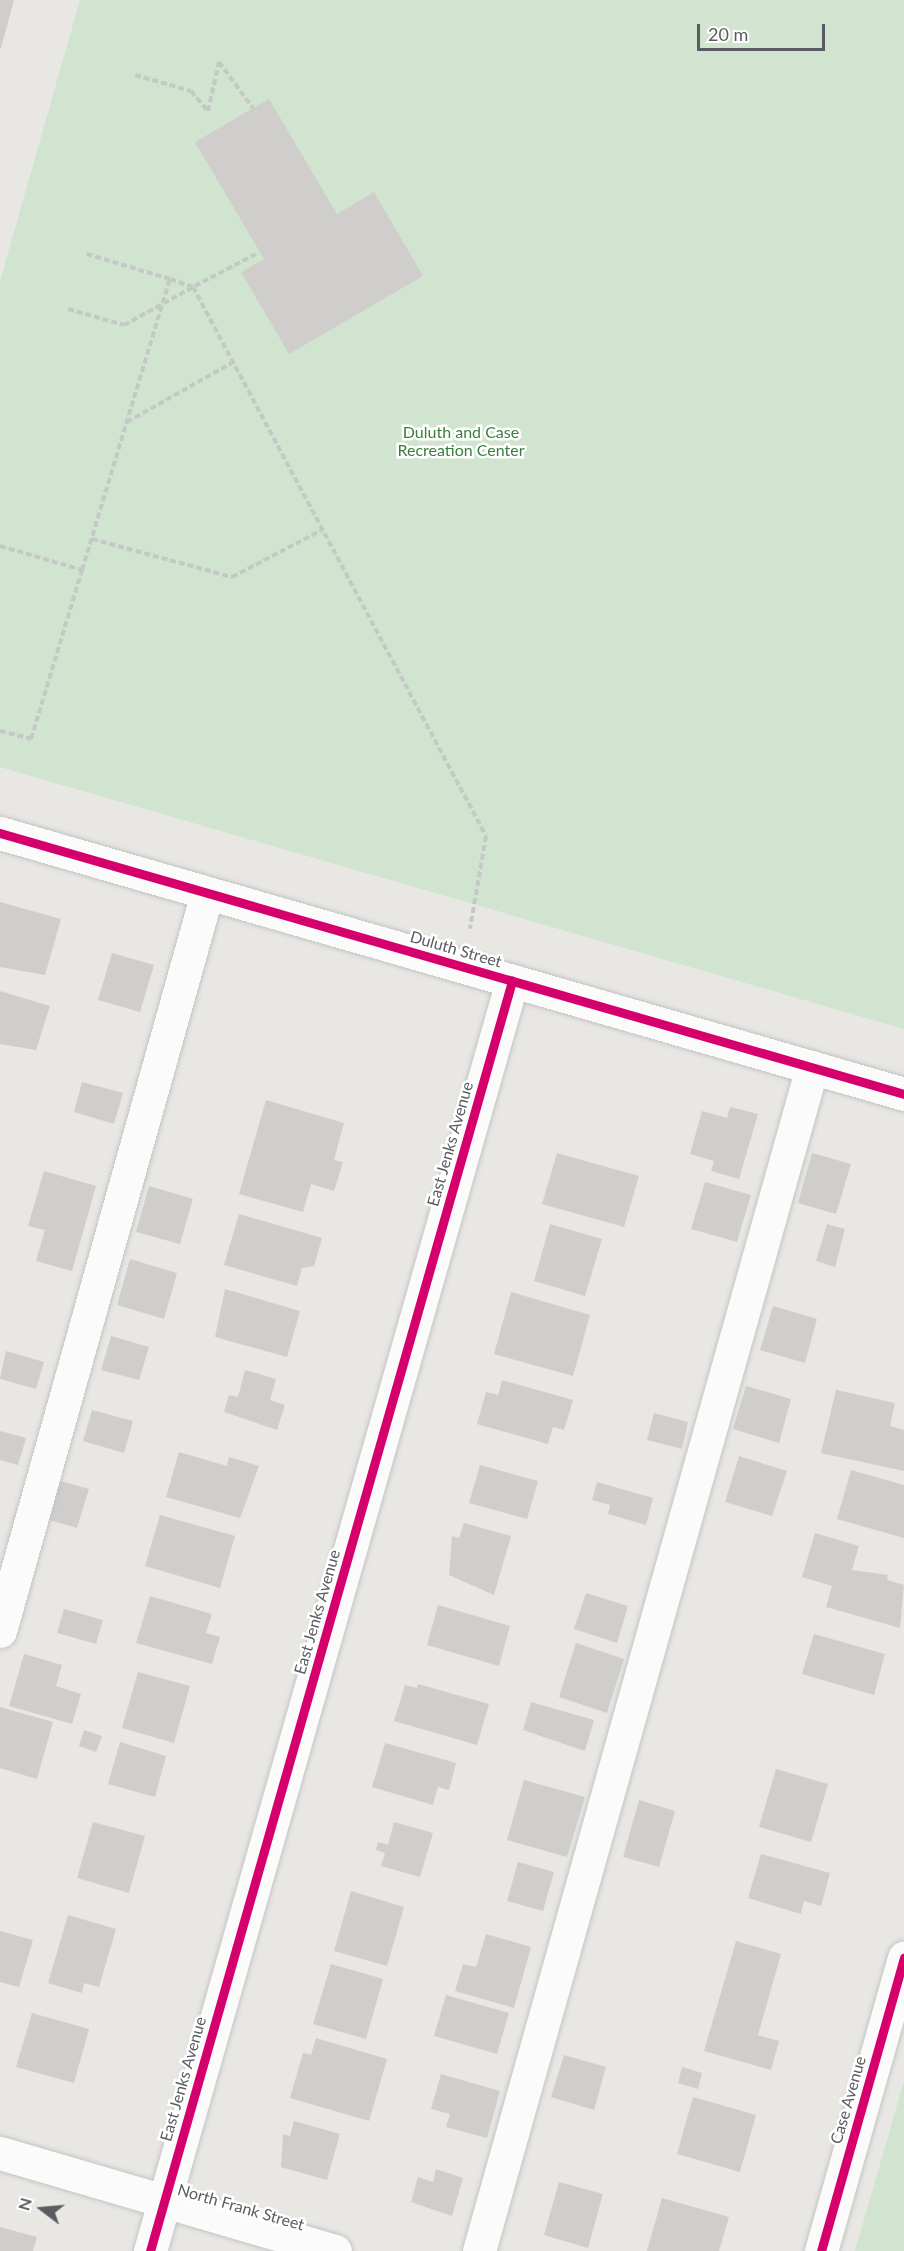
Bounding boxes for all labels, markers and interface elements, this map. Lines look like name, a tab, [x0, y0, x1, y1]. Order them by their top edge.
scale bar	[700, 12, 828, 50]
text: 20 m	[708, 23, 748, 45]
park label: Duluth and Case Recreation Center	[397, 422, 525, 460]
street label: Duluth Street	[408, 927, 504, 971]
street label: East Jenks Avenue	[423, 1079, 477, 1209]
street label: East Jenks Avenue	[290, 1547, 344, 1677]
street label: East Jenks Avenue	[156, 2014, 210, 2144]
street label: Case Avenue	[826, 2054, 870, 2146]
north arrow	[12, 2179, 72, 2239]
street label: North Frank Street	[175, 2180, 307, 2234]
text: N	[13, 2195, 35, 2212]

